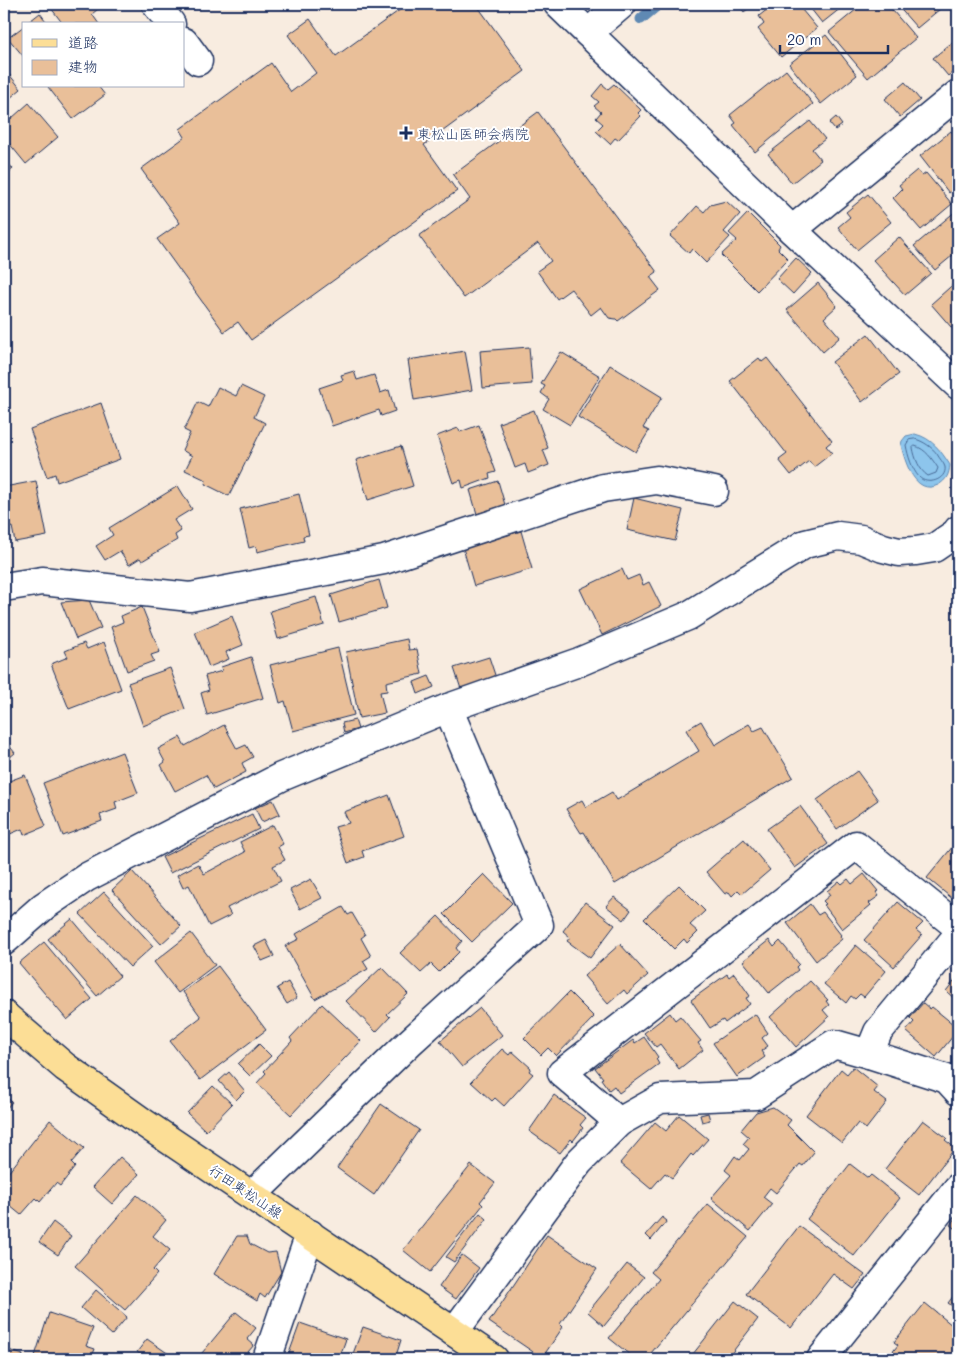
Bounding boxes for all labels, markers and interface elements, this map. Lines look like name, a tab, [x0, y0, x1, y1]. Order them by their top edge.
legend	[22, 22, 185, 88]
scale bar	[780, 22, 887, 54]
text: 20 m	[787, 29, 821, 49]
text: 道路	[68, 32, 98, 52]
text: 建物	[68, 56, 98, 76]
place label: 東松山医師会病院	[417, 124, 529, 143]
marker: 東松山医師会病院	[399, 126, 413, 140]
street label: 行田東松山線	[206, 1160, 286, 1222]

